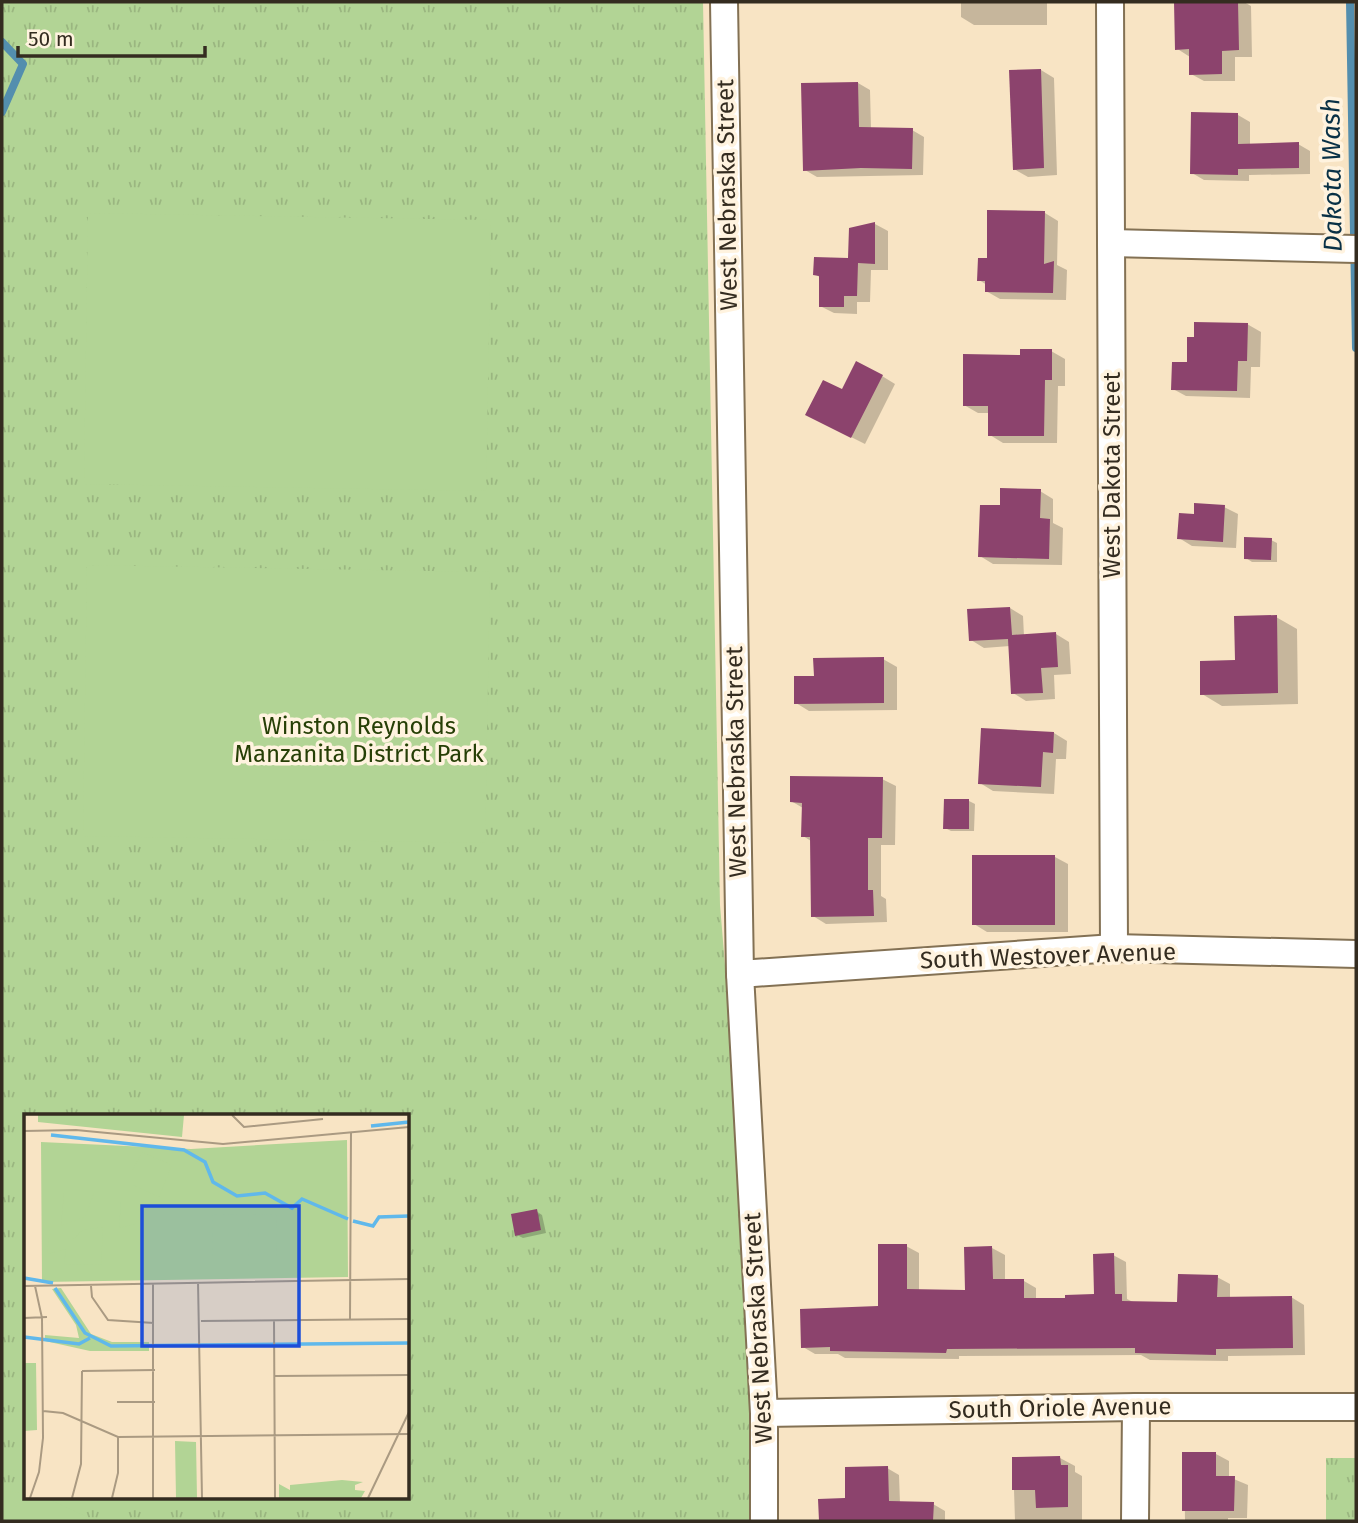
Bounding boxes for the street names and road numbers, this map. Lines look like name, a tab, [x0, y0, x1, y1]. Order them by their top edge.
street label: West Nebraska Street	[711, 79, 743, 311]
street label: West Dakota Street	[1098, 372, 1126, 578]
street label: West Nebraska Street	[720, 646, 752, 878]
street label: South Westover Avenue	[919, 938, 1177, 974]
street label: West Nebraska Street	[738, 1211, 778, 1444]
street label: South Oriole Avenue	[948, 1392, 1172, 1424]

